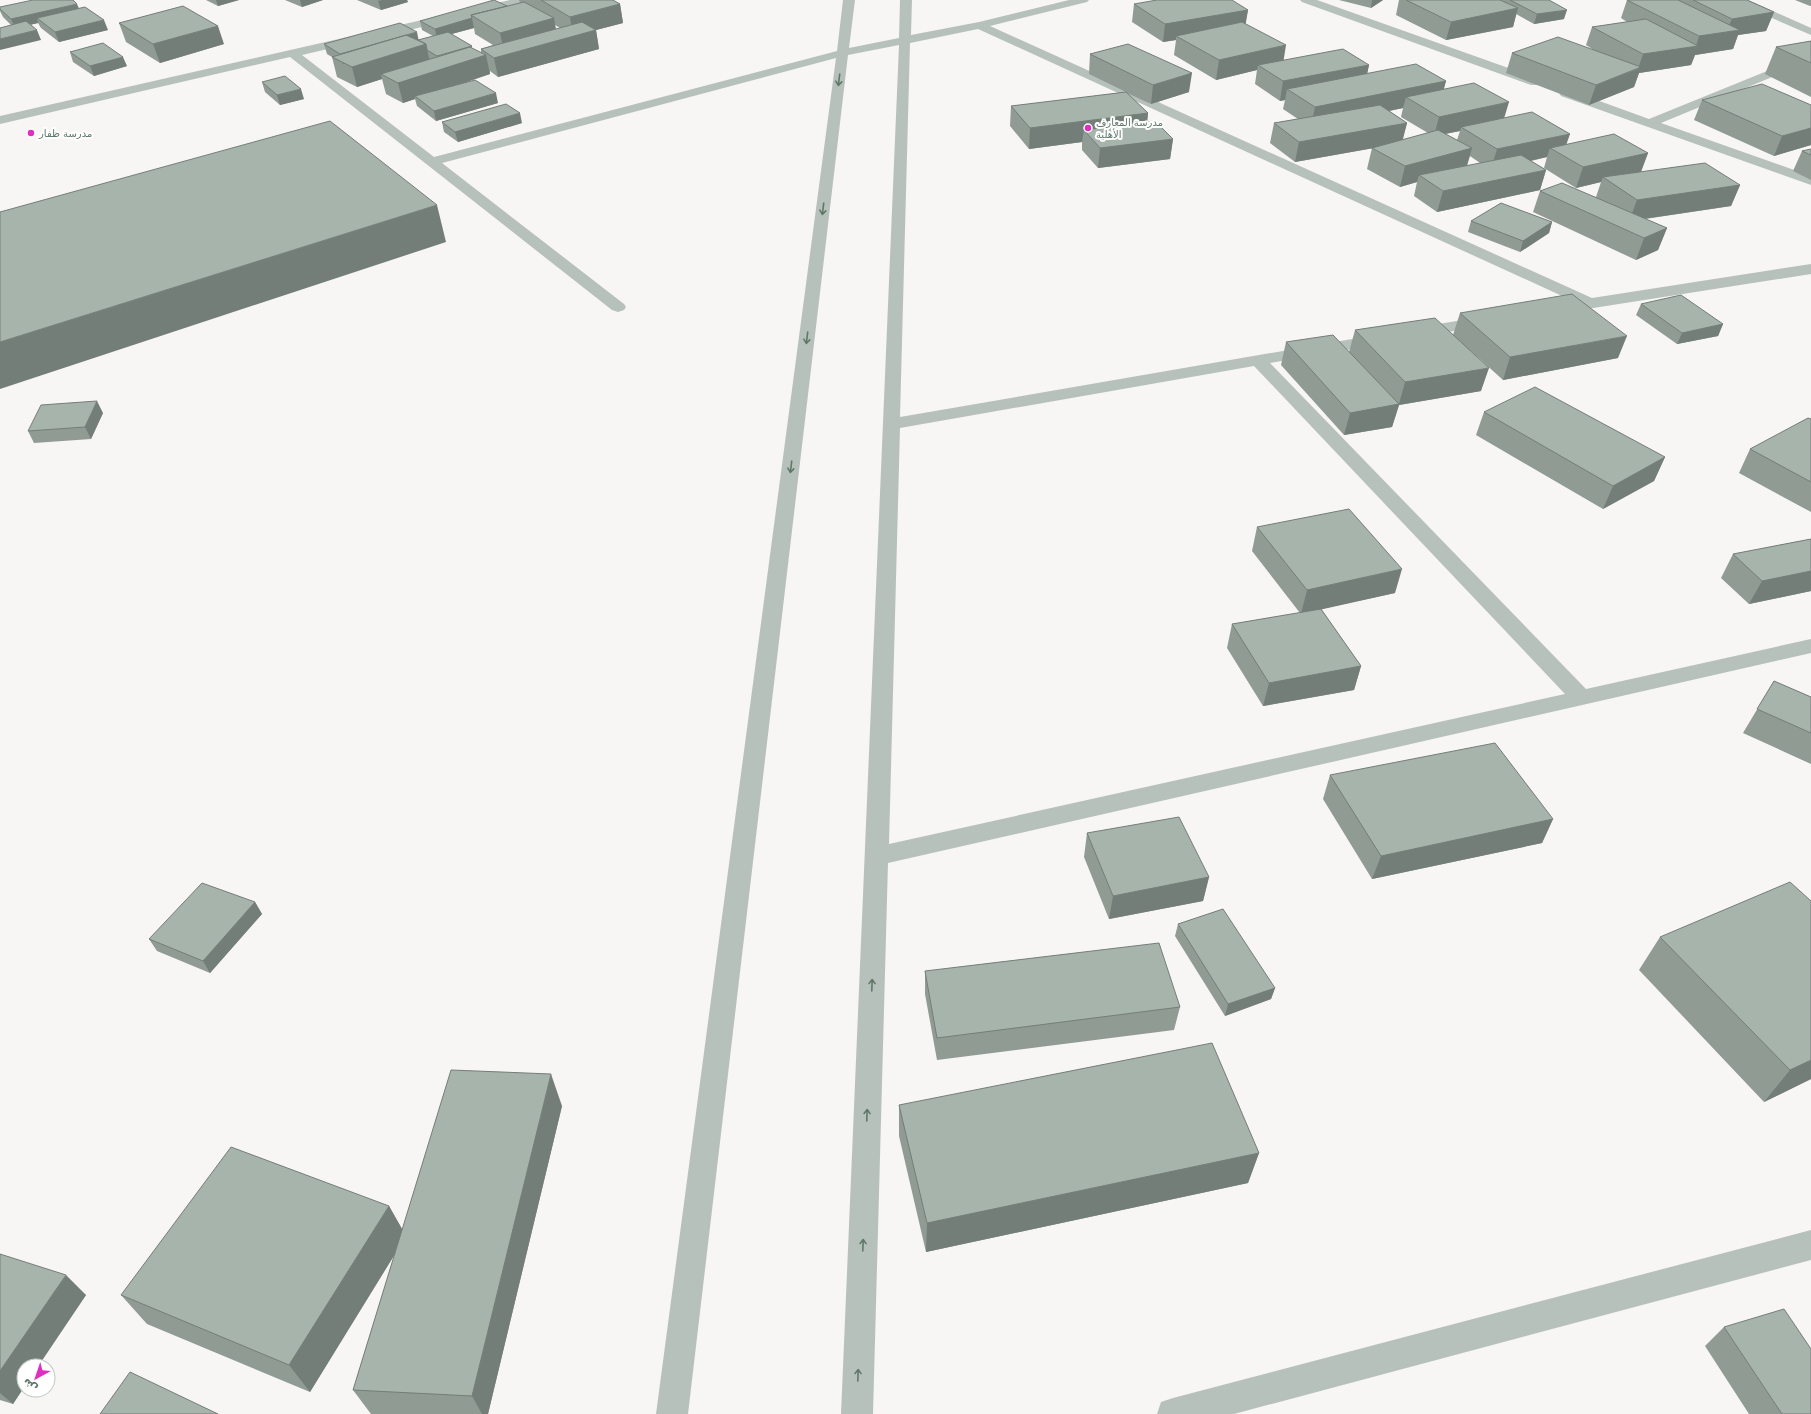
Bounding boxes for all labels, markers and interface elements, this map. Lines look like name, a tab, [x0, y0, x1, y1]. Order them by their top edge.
one-way arrow	[835, 73, 843, 86]
place label: مدرسة المعارف الأهلية	[1096, 117, 1163, 140]
marker: مدرسة المعارف الأهلية	[1083, 123, 1093, 133]
marker: مدرسة ظفار	[26, 128, 36, 138]
place label: مدرسة ظفار	[38, 128, 92, 139]
one-way arrow	[819, 202, 827, 215]
one-way arrow	[803, 331, 811, 344]
one-way arrow	[787, 460, 795, 473]
one-way arrow	[868, 979, 875, 992]
one-way arrow	[863, 1109, 871, 1122]
one-way arrow	[859, 1239, 866, 1252]
north arrow	[16, 1358, 56, 1398]
one-way arrow	[855, 1369, 862, 1382]
text: ش	[20, 1375, 40, 1395]

